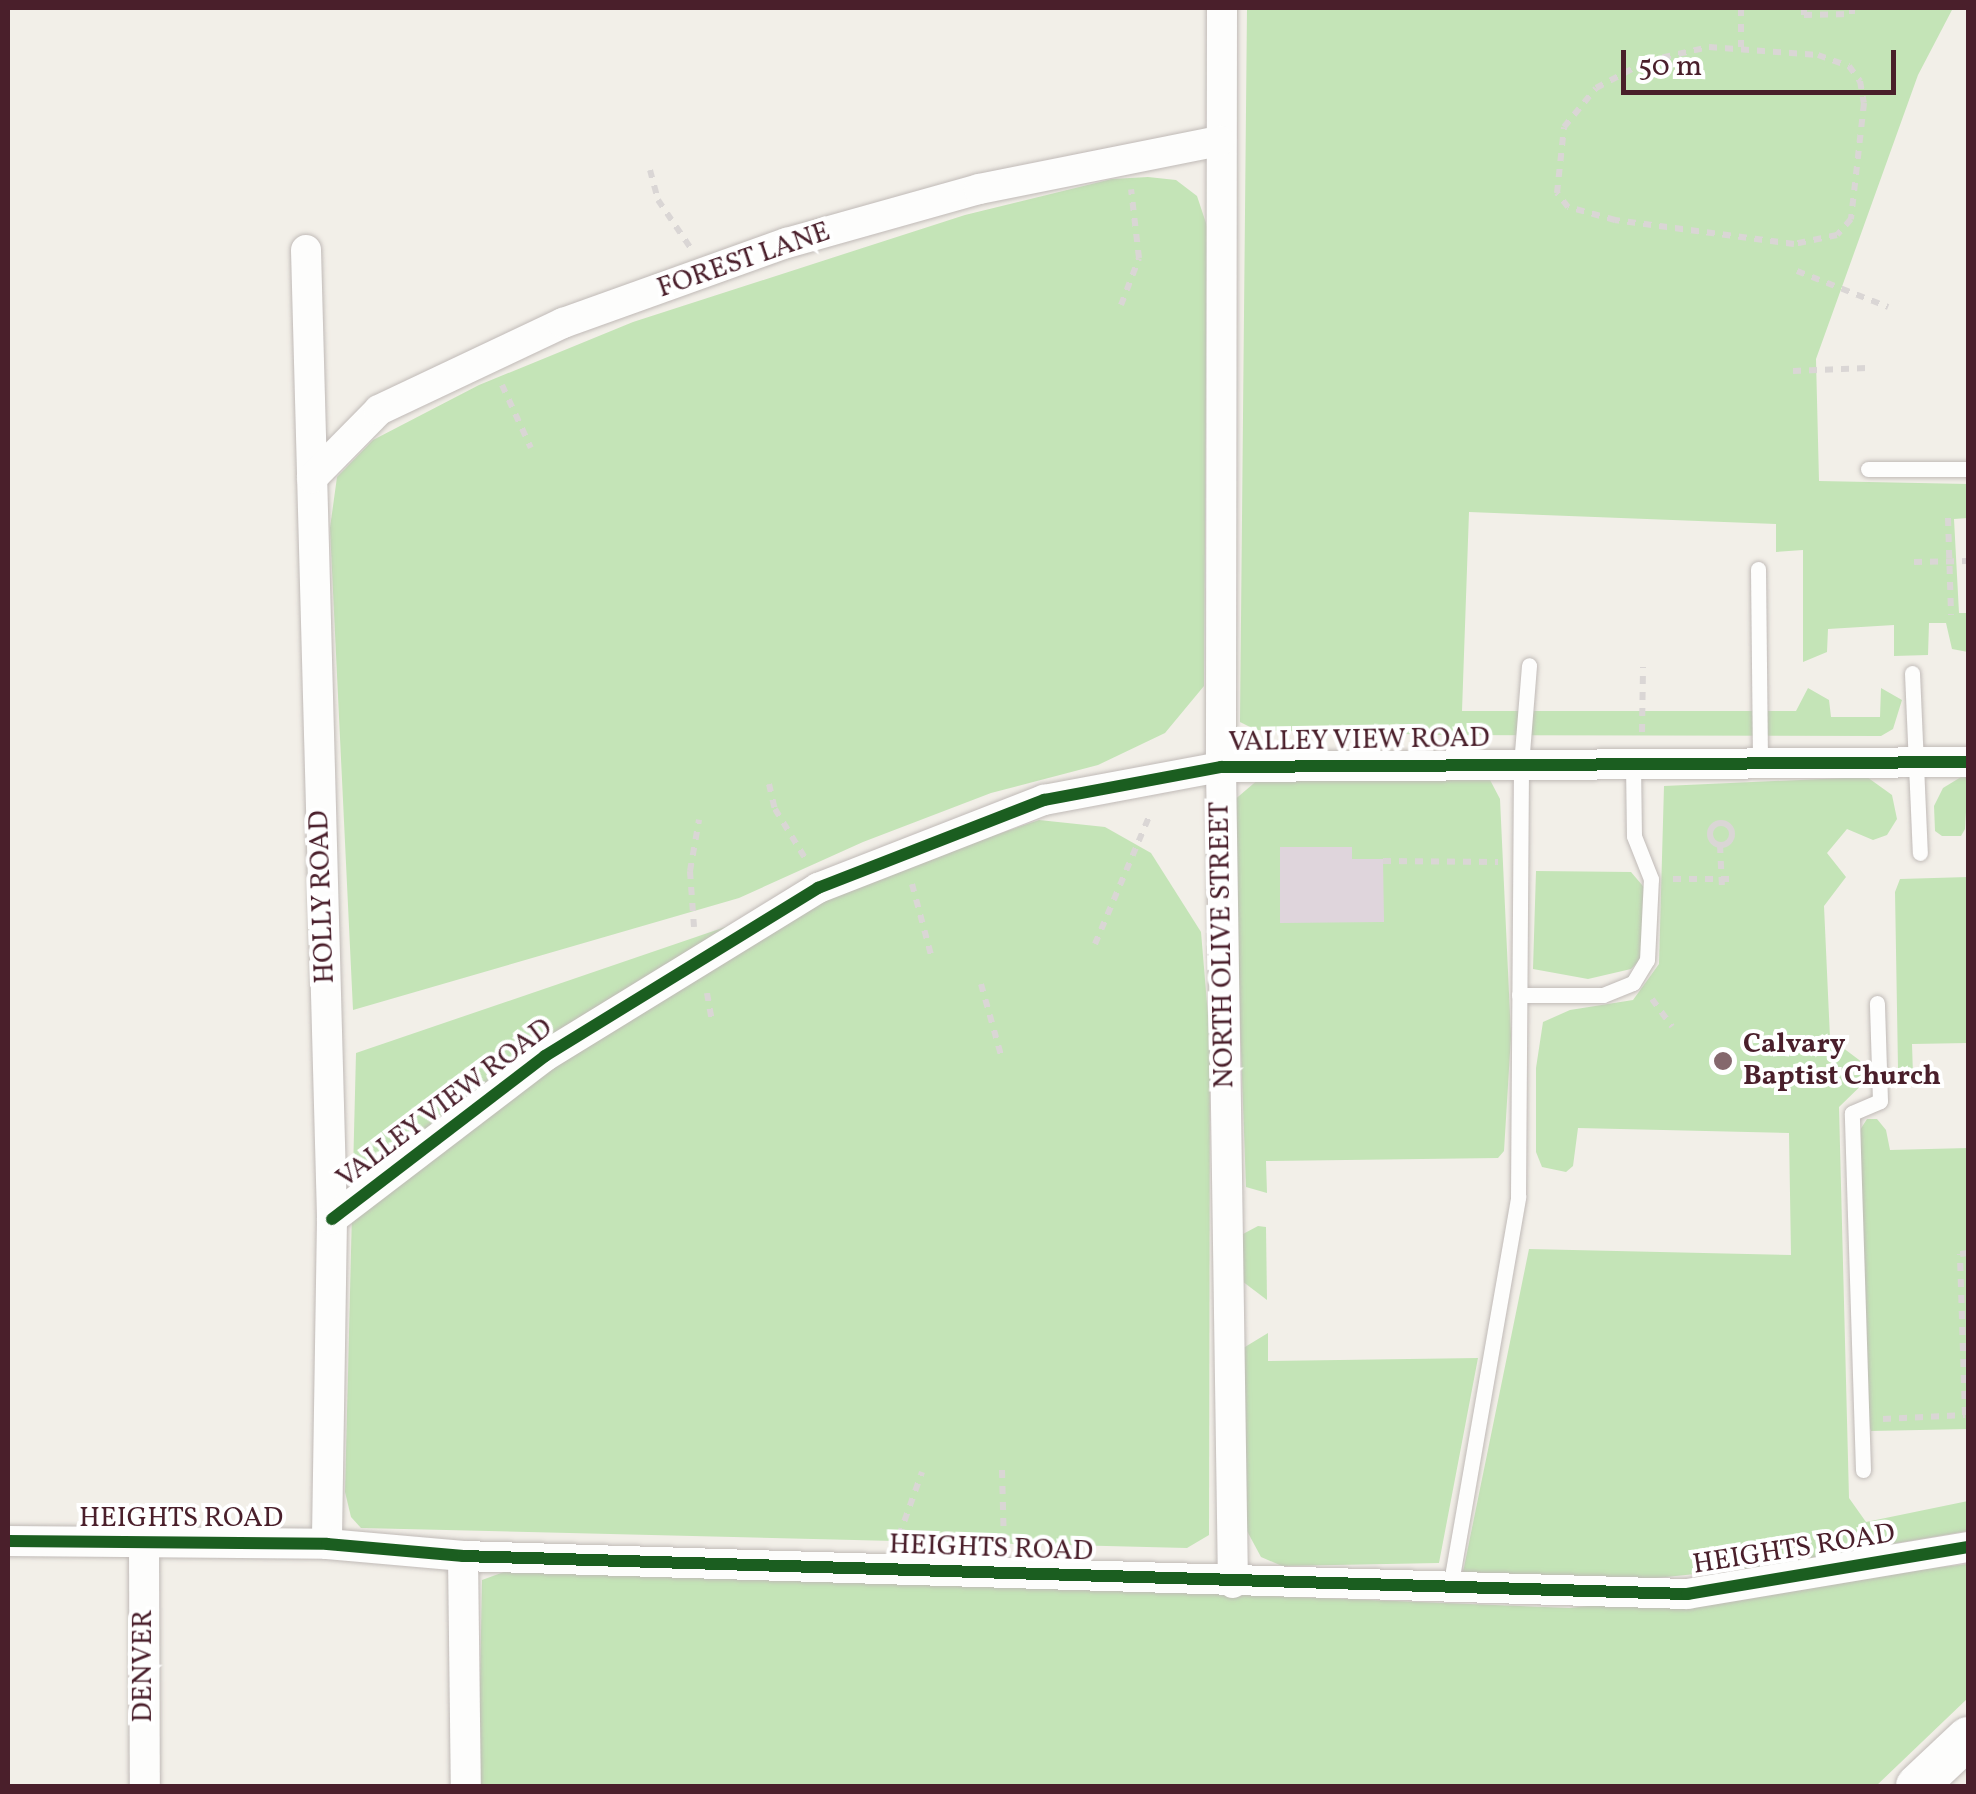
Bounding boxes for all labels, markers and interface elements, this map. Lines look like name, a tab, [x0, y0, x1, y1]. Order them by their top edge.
scale bar	[1626, 30, 1901, 92]
text: 50 m	[1638, 46, 1702, 88]
street label: FOREST LANE	[653, 216, 835, 306]
street label: VALLEY VIEW ROAD	[1227, 722, 1491, 760]
street label: NORTH OLIVE STREET	[1204, 801, 1242, 1089]
street label: HOLLY ROAD	[303, 809, 343, 985]
street label: VALLEY VIEW ROAD	[329, 1011, 561, 1197]
place label: Calvary Baptist Church	[1743, 1028, 1941, 1094]
marker: Calvary Baptist Church	[1712, 1050, 1734, 1072]
street label: HEIGHTS ROAD	[79, 1502, 283, 1536]
street label: HEIGHTS ROAD	[1691, 1517, 1897, 1583]
street label: HEIGHTS ROAD	[888, 1529, 1094, 1569]
street label: DENVER	[127, 1609, 161, 1723]

